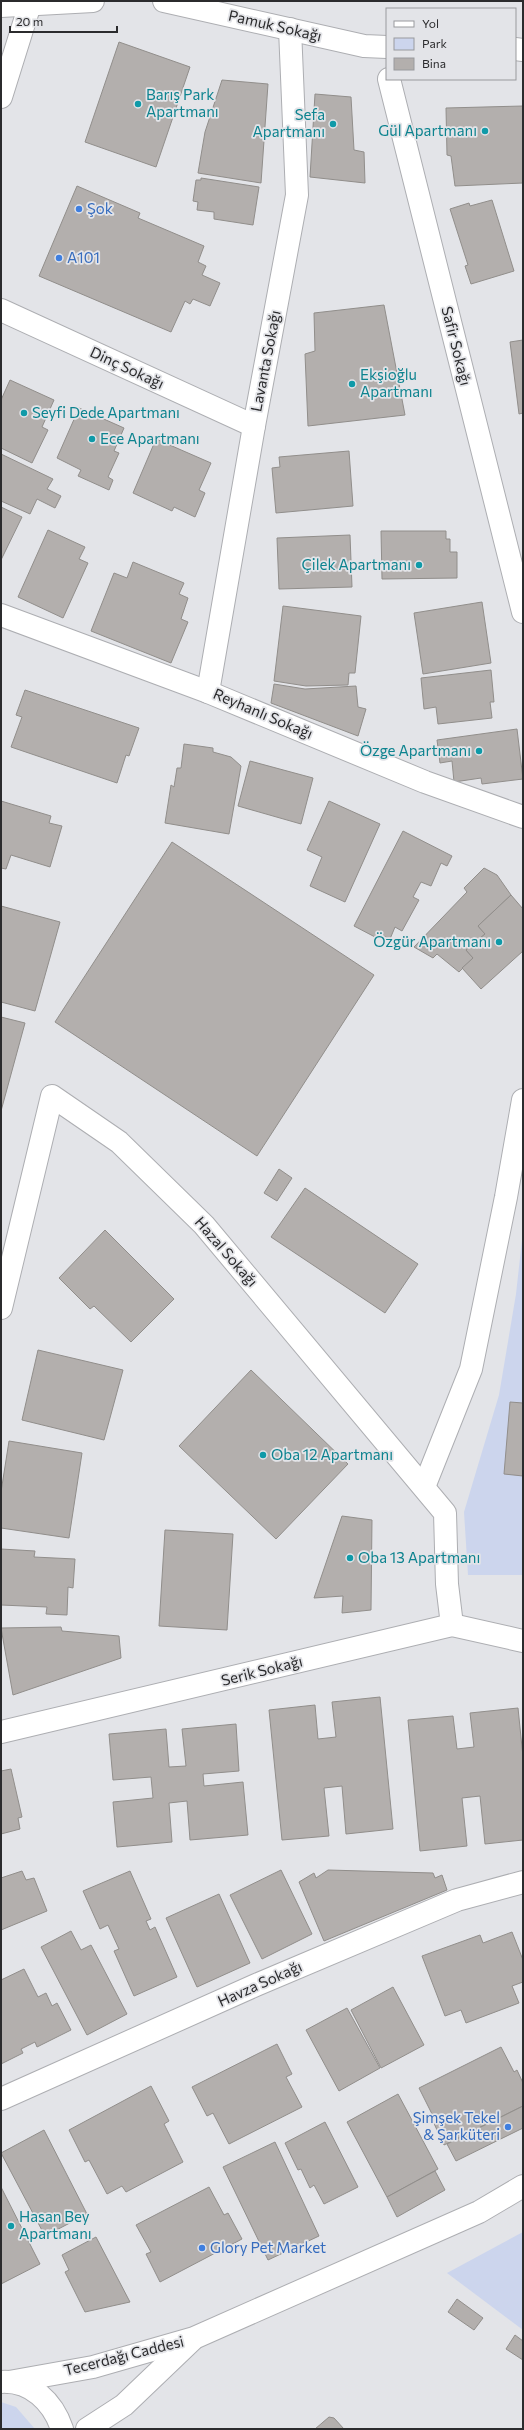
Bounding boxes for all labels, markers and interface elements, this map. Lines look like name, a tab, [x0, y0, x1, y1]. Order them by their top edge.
street label: Pamuk Sokağı	[227, 6, 324, 45]
scale bar	[10, 8, 117, 34]
legend	[386, 8, 516, 80]
text: 20 m	[16, 14, 43, 28]
text: Yol	[422, 16, 439, 30]
text: Park	[422, 36, 448, 50]
text: Bina	[422, 56, 446, 70]
place label: Barış Park Apartmanı	[146, 85, 219, 120]
marker: Barış Park Apartmanı	[133, 99, 143, 109]
place label: Sefa Apartmanı	[252, 105, 325, 140]
marker: Sefa Apartmanı	[328, 119, 338, 129]
place label: Gül Apartmanı	[378, 121, 477, 139]
marker: Gül Apartmanı	[480, 126, 490, 136]
place label: Şok	[87, 199, 113, 217]
marker: Şok	[74, 204, 84, 214]
place label: A101	[67, 248, 100, 266]
marker: A101	[54, 253, 64, 263]
street label: Safir Sokağı	[438, 304, 476, 387]
street label: Lavanta Sokağı	[246, 309, 284, 413]
street label: Dinç Sokağı	[88, 342, 167, 392]
place label: Ekşioğlu Apartmanı	[360, 365, 433, 400]
marker: Ekşioğlu Apartmanı	[347, 379, 357, 389]
place label: Seyfi Dede Apartmanı	[32, 403, 180, 421]
marker: Seyfi Dede Apartmanı	[19, 408, 29, 418]
place label: Ece Apartmanı	[100, 429, 200, 447]
marker: Ece Apartmanı	[87, 434, 97, 444]
place label: Çilek Apartmanı	[302, 555, 411, 573]
marker: Çilek Apartmanı	[414, 560, 424, 570]
street label: Reyhanlı Sokağı	[211, 684, 316, 742]
place label: Özge Apartmanı	[360, 741, 471, 759]
marker: Özge Apartmanı	[474, 746, 484, 756]
place label: Özgür Apartmanı	[373, 932, 491, 950]
marker: Özgür Apartmanı	[494, 937, 504, 947]
street label: Hazal Sokağı	[191, 1213, 262, 1290]
place label: Oba 12 Apartmanı	[271, 1445, 393, 1463]
marker: Oba 12 Apartmanı	[258, 1450, 268, 1460]
place label: Oba 13 Apartmanı	[358, 1548, 480, 1566]
marker: Oba 13 Apartmanı	[345, 1553, 355, 1563]
street label: Serik Sokağı	[219, 1651, 304, 1689]
street label: Havza Sokağı	[215, 1956, 305, 2010]
place label: Şimşek Tekel & Şarküteri	[413, 2108, 500, 2143]
marker: Şimşek Tekel & Şarküteri	[503, 2122, 513, 2132]
place label: Hasan Bey Apartmanı	[19, 2207, 92, 2242]
marker: Hasan Bey Apartmanı	[6, 2221, 16, 2231]
place label: Glory Pet Market	[210, 2238, 326, 2256]
marker: Glory Pet Market	[197, 2243, 207, 2253]
street label: Tecerdağı Caddesi	[62, 2331, 186, 2379]

